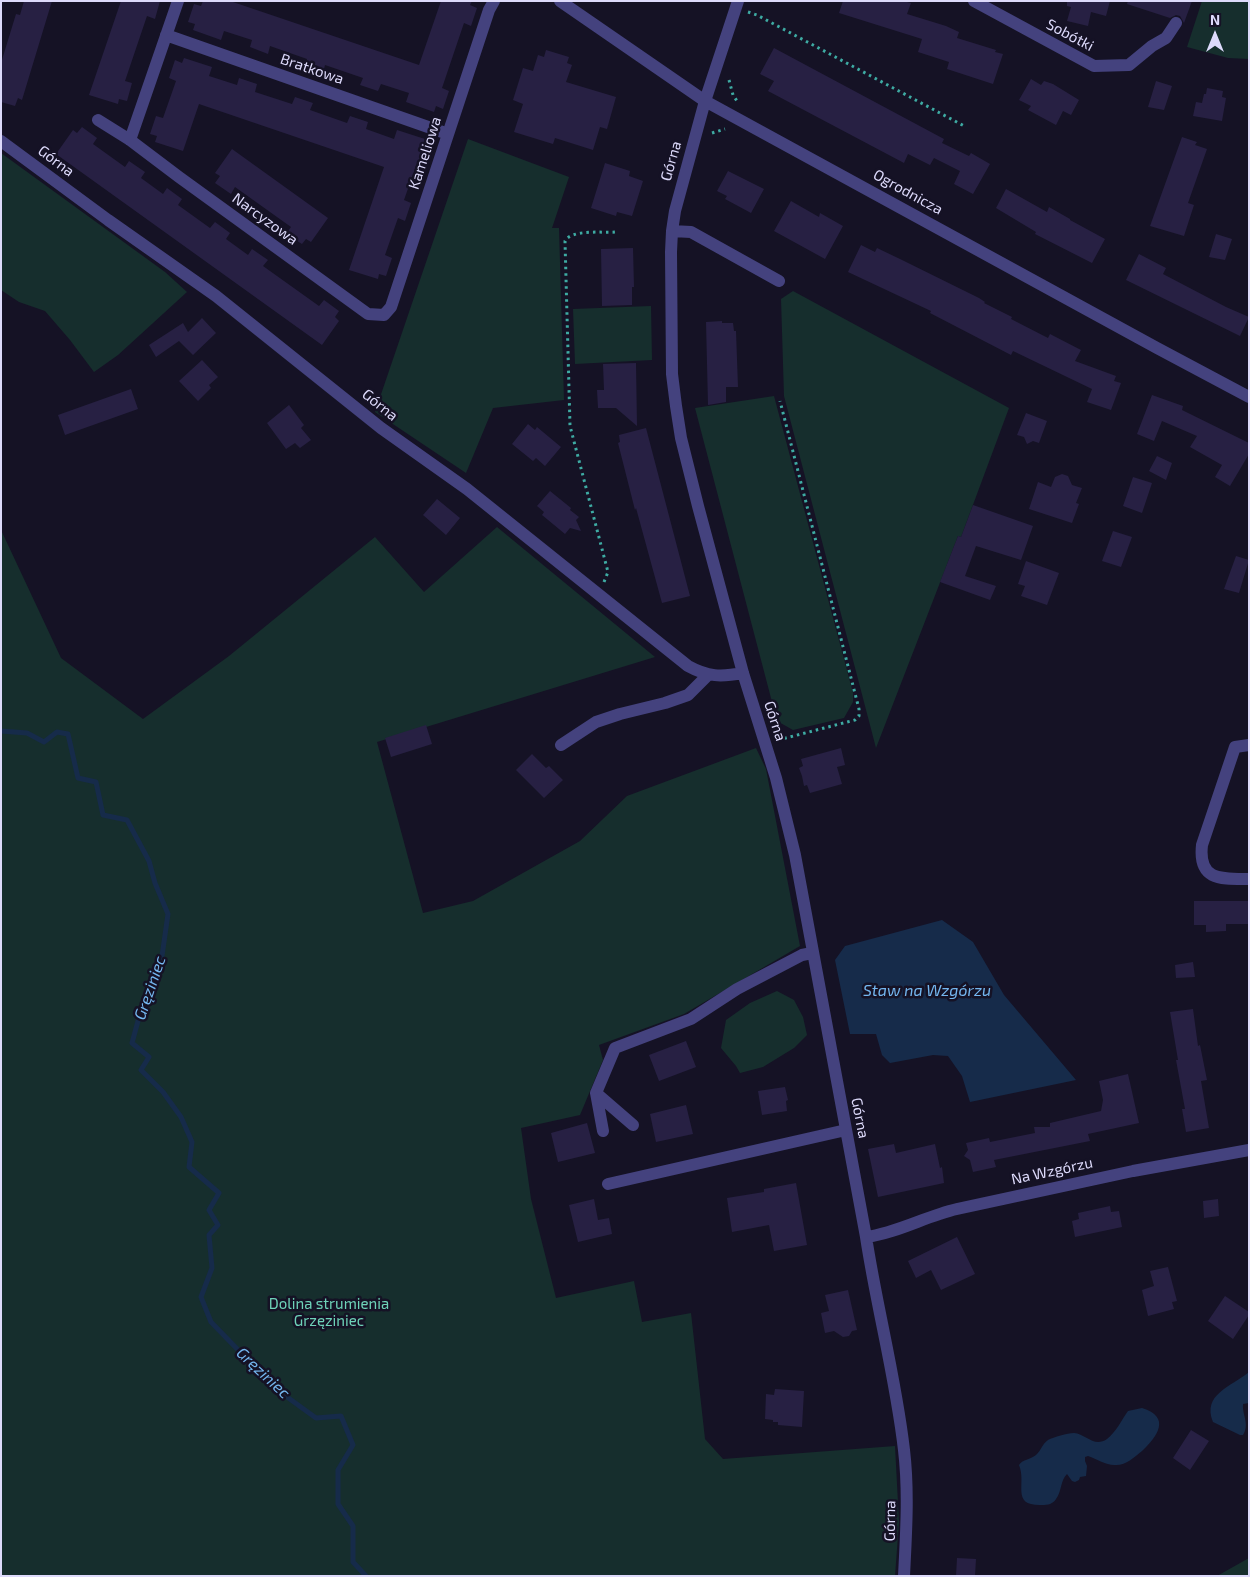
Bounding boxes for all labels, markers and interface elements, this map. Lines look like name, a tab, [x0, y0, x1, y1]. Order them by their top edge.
north arrow	[1190, 10, 1240, 60]
text: N	[1210, 11, 1220, 28]
street label: Sobótki	[1043, 15, 1097, 55]
street label: Bratkowa	[278, 50, 346, 88]
street label: Kameliowa	[405, 114, 445, 192]
street label: Górna	[657, 139, 685, 183]
street label: Górna	[34, 142, 78, 180]
street label: Ogrodnicza	[870, 165, 946, 219]
street label: Narcyzowa	[229, 189, 301, 249]
street label: Górna	[358, 385, 402, 425]
street label: Górna	[760, 699, 790, 743]
water label: Gręziniec	[130, 954, 170, 1022]
water label: Staw na Wzgórzu	[863, 981, 991, 1001]
street label: Górna	[847, 1096, 873, 1140]
street label: Na Wzgórzu	[1010, 1154, 1094, 1188]
park label: Dolina strumienia Grzęziniec	[269, 1295, 389, 1330]
water label: Gręziniec	[232, 1343, 294, 1403]
street label: Górna	[881, 1500, 899, 1542]

